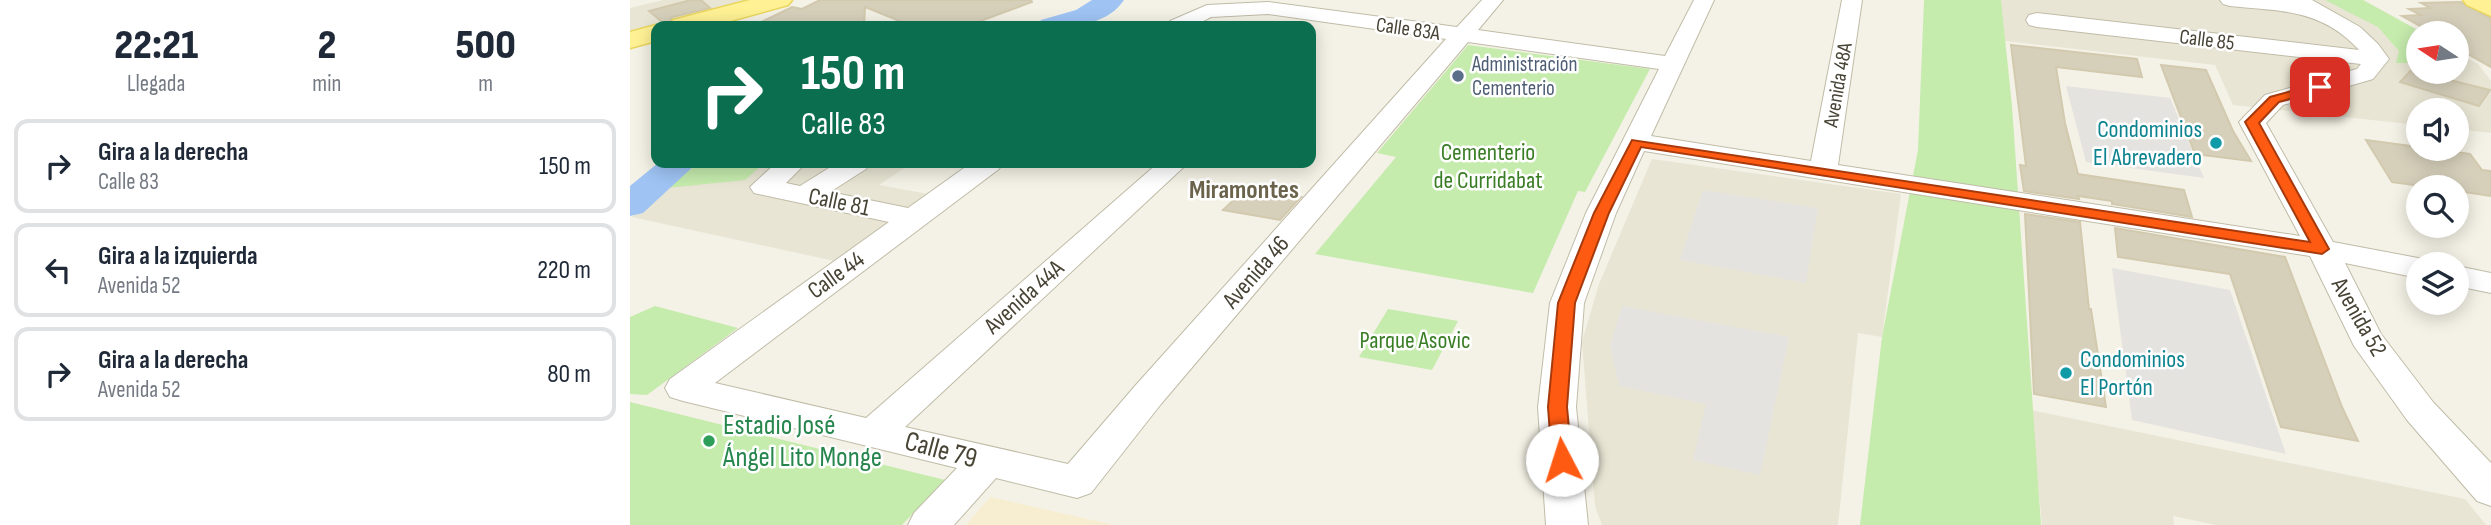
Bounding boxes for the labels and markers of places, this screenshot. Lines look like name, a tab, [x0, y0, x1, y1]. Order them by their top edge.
place label: Administración Cementerio	[1471, 52, 1577, 101]
pin	[2290, 57, 2350, 117]
marker: Administración Cementerio	[1450, 68, 1466, 84]
place label: Condominios El Abrevadero	[2093, 115, 2202, 172]
marker: Condominios El Abrevadero	[2208, 135, 2224, 151]
place label: Condominios El Portón	[2080, 345, 2185, 402]
marker: Condominios El Portón	[2058, 365, 2074, 381]
place label: Estadio José Ángel Lito Monge	[722, 409, 882, 474]
marker: Estadio José Ángel Lito Monge	[701, 433, 717, 449]

